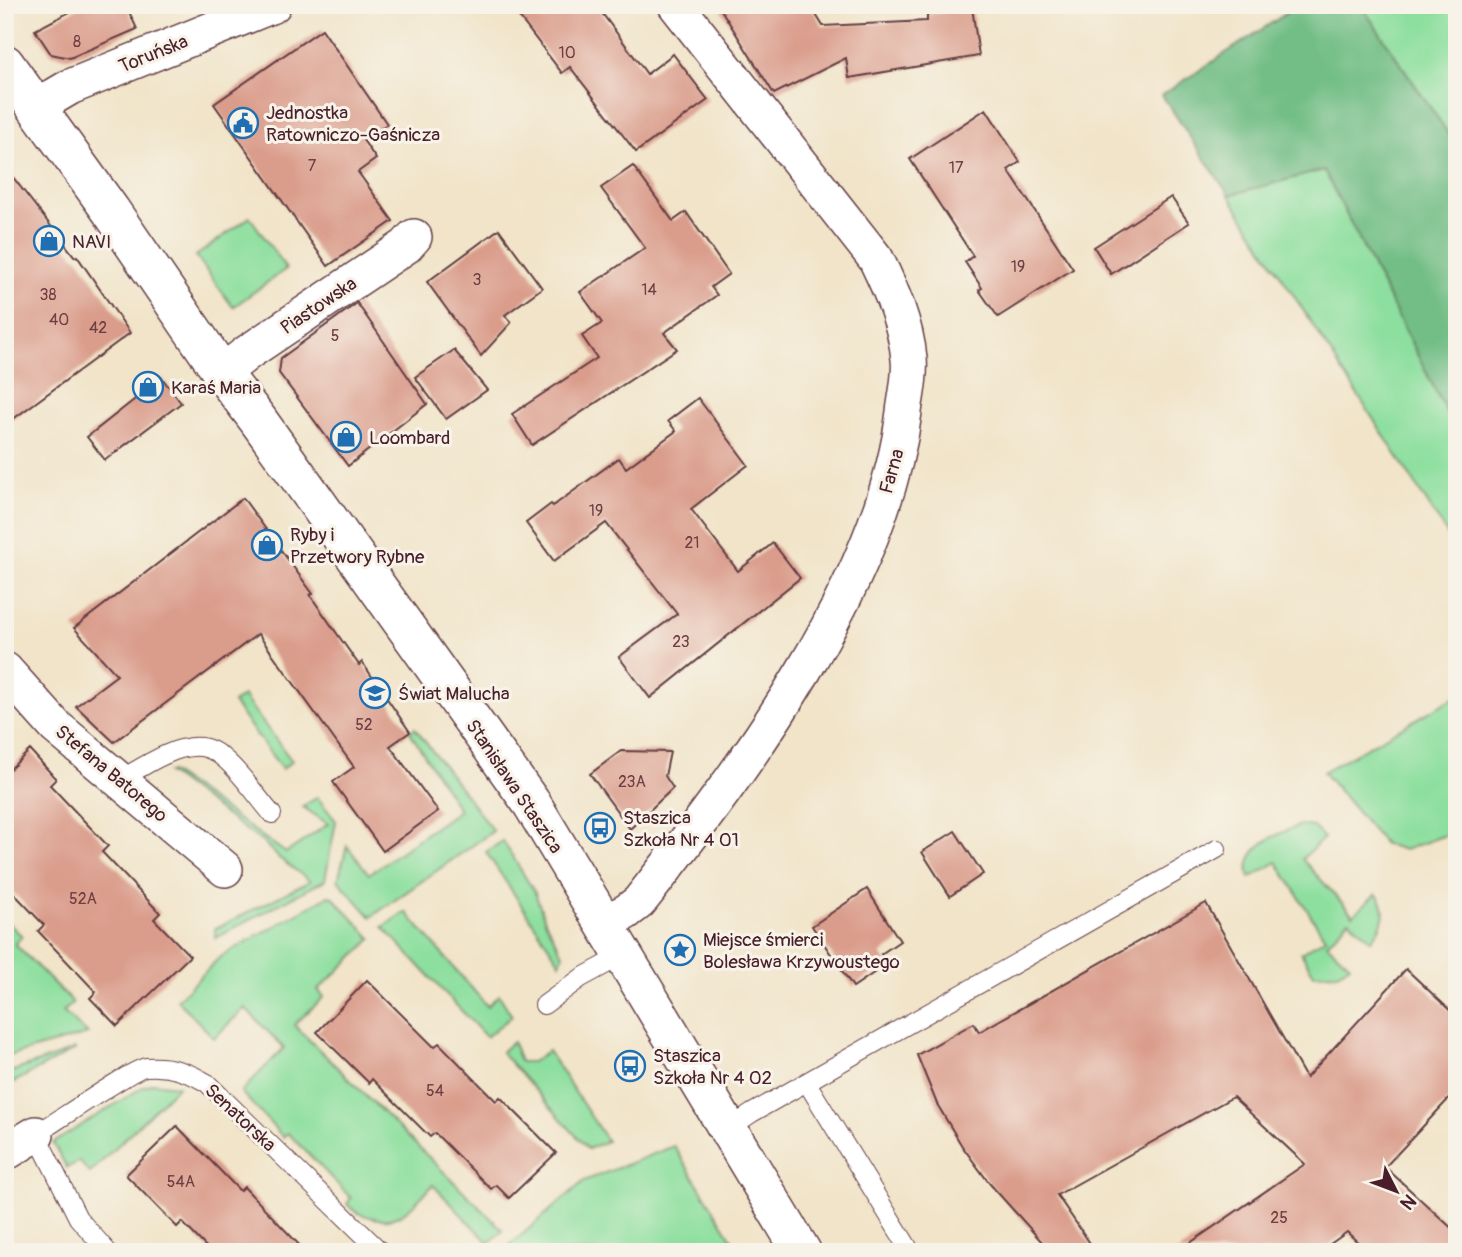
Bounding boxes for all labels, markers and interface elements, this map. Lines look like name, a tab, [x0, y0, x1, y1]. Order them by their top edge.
street label: Toruńska	[115, 29, 192, 79]
house number: 8	[73, 32, 81, 52]
house number: 10	[558, 43, 576, 63]
place label: Jednostka Ratowniczo-Gaśnicza	[266, 101, 440, 147]
public building icon: Jednostka Ratowniczo-Gaśnicza	[226, 106, 260, 140]
house number: 7	[308, 156, 317, 176]
house number: 17	[949, 158, 964, 178]
shop icon: NAVI	[32, 224, 66, 258]
place label: NAVI	[72, 230, 111, 254]
house number: 19	[1011, 257, 1025, 277]
house number: 3	[473, 270, 482, 290]
street label: Piastowska	[276, 271, 361, 340]
house number: 14	[641, 280, 657, 300]
house number: 38	[40, 285, 57, 305]
house number: 40	[49, 310, 69, 330]
house number: 42	[89, 318, 107, 338]
house number: 5	[331, 326, 339, 346]
shop icon: Karaś Maria	[131, 370, 165, 404]
place label: Karaś Maria	[171, 376, 261, 400]
shop icon: Loombard	[329, 420, 363, 454]
place label: Loombard	[369, 426, 450, 450]
street label: Farna	[874, 446, 910, 496]
house number: 19	[589, 501, 603, 521]
place label: Ryby i Przetwory Rybne	[290, 523, 425, 569]
shop icon: Ryby i Przetwory Rybne	[250, 528, 284, 562]
house number: 21	[684, 533, 700, 553]
house number: 23	[672, 632, 690, 652]
school or university icon: Świat Malucha	[358, 676, 392, 710]
place label: Świat Malucha	[398, 682, 510, 706]
house number: 52	[355, 715, 373, 735]
street label: Stanisława Staszica	[460, 715, 568, 858]
street label: Stefana Batorego	[50, 720, 172, 828]
house number: 23A	[618, 772, 646, 792]
place label: Staszica Szkoła Nr 4 01	[623, 806, 739, 852]
bus stop icon: Staszica Szkoła Nr 4 01	[583, 811, 617, 845]
house number: 52A	[69, 889, 97, 909]
place label: Miejsce śmierci Bolesława Krzywoustego	[703, 928, 900, 974]
place icon: Miejsce śmierci Bolesława Krzywoustego	[663, 933, 697, 967]
place label: Staszica Szkoła Nr 4 02	[653, 1044, 772, 1090]
bus stop icon: Staszica Szkoła Nr 4 02	[613, 1049, 647, 1083]
street label: Senatorska	[200, 1079, 281, 1157]
house number: 54	[426, 1081, 444, 1101]
north arrow	[1360, 1156, 1430, 1226]
house number: 54A	[167, 1172, 195, 1192]
text: N	[1395, 1189, 1421, 1215]
house number: 25	[1270, 1208, 1288, 1228]

